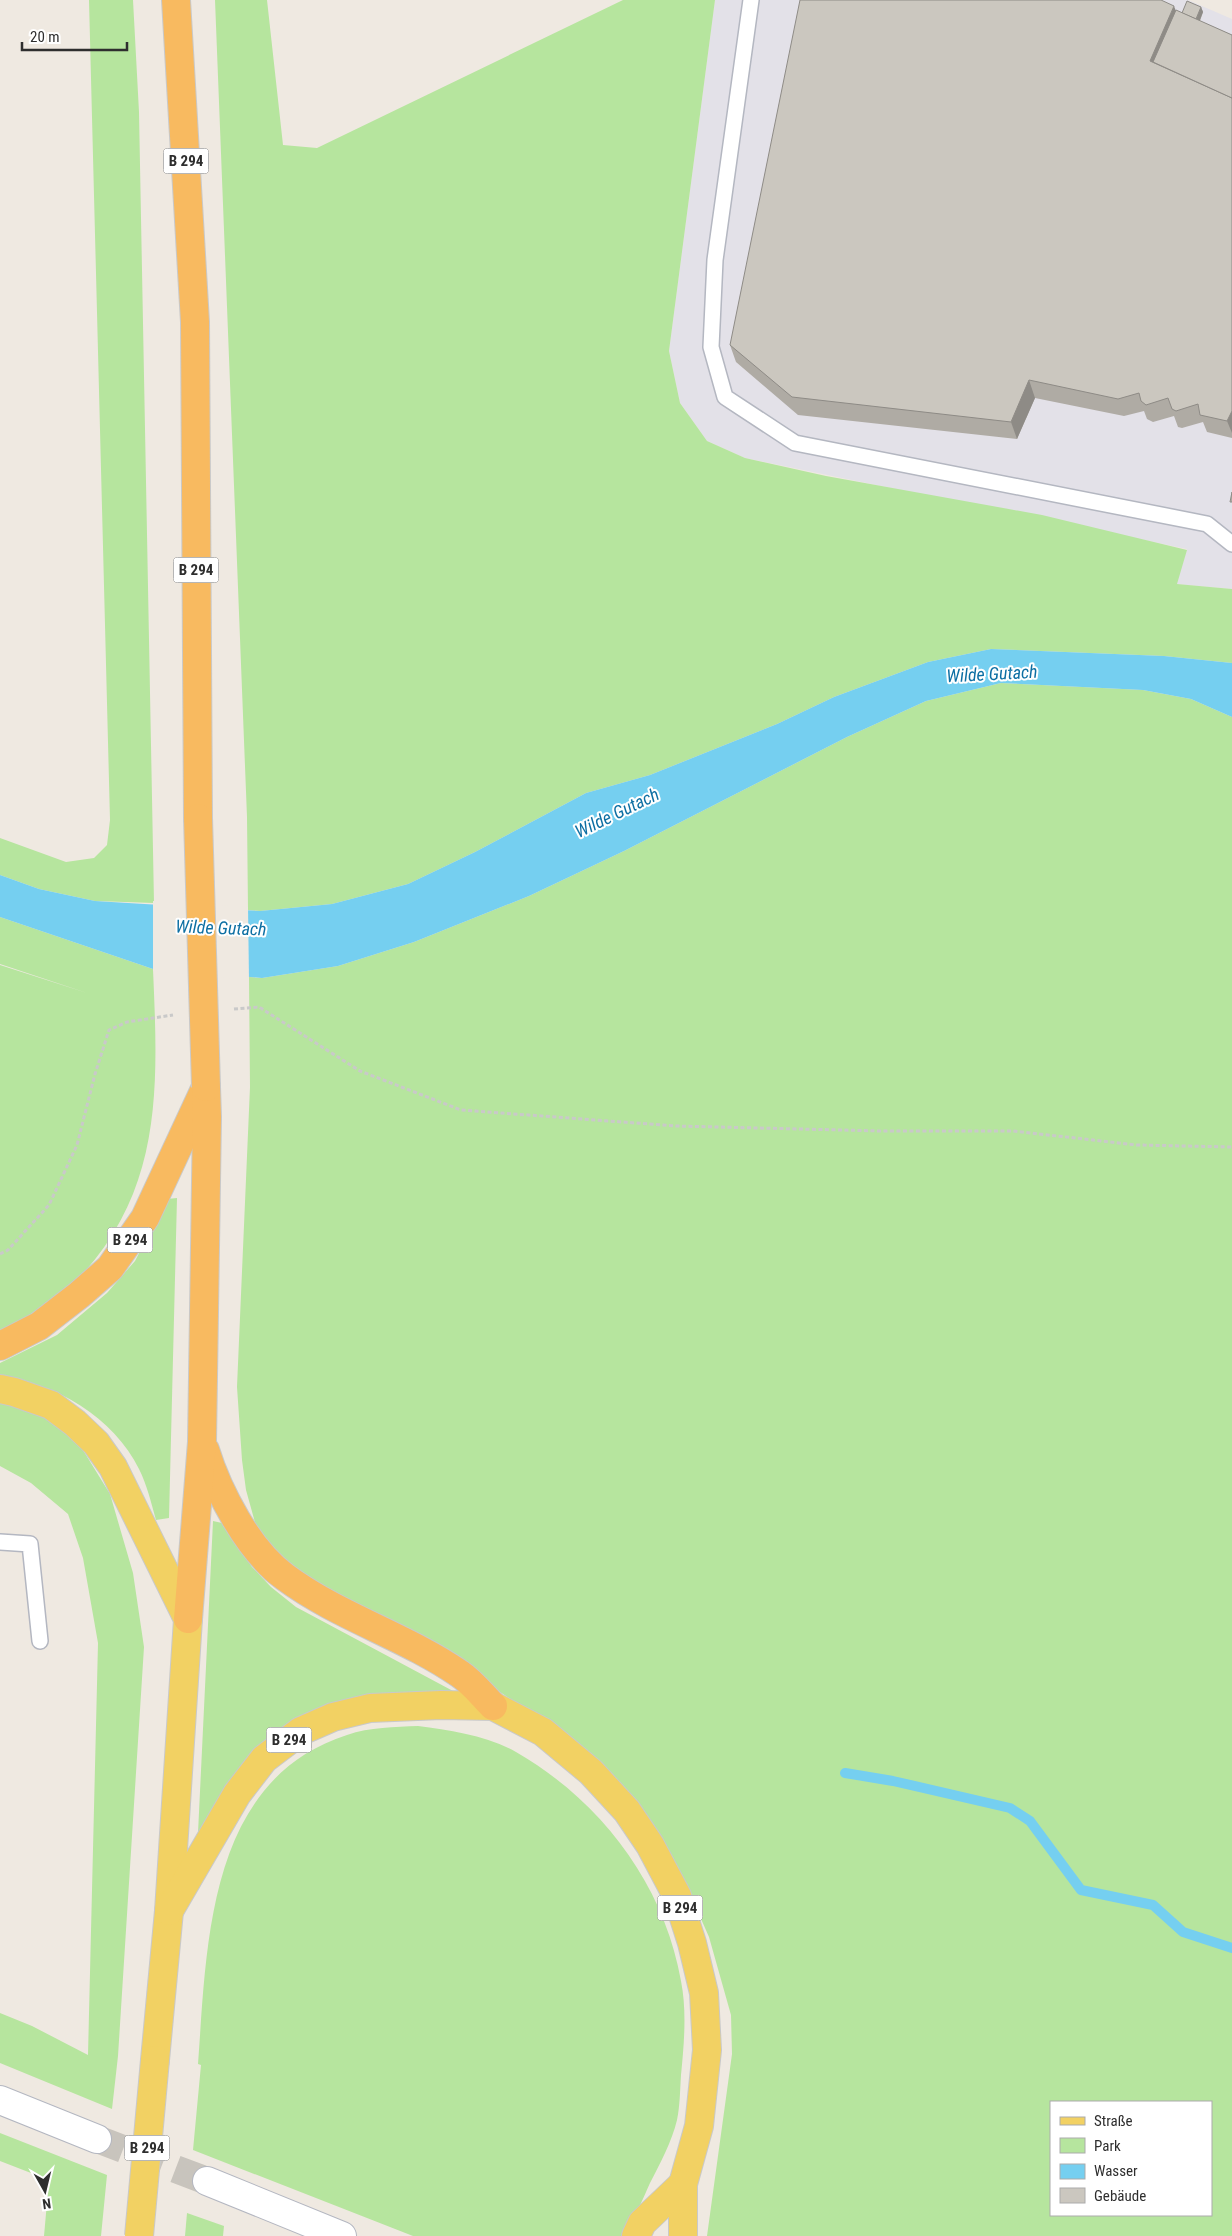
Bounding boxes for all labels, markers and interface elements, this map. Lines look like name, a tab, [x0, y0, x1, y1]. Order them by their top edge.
scale bar	[22, 20, 128, 52]
text: 20 m	[30, 28, 60, 46]
road number: B 294	[164, 148, 208, 174]
road number: B 294	[174, 558, 218, 582]
water label: Wilde Gutach	[946, 661, 1038, 686]
water label: Wilde Gutach	[571, 783, 662, 842]
water label: Wilde Gutach	[175, 915, 267, 940]
road number: B 294	[108, 1228, 152, 1252]
road number: B 294	[266, 1728, 312, 1752]
road number: B 294	[658, 1896, 702, 1920]
legend	[1050, 2101, 1212, 2216]
text: Straße	[1094, 2112, 1133, 2130]
road number: B 294	[124, 2136, 170, 2160]
text: Park	[1094, 2137, 1121, 2155]
text: Wasser	[1094, 2162, 1138, 2180]
north arrow	[20, 2166, 70, 2216]
text: Gebäude	[1094, 2187, 1146, 2205]
text: N	[41, 2195, 52, 2212]

